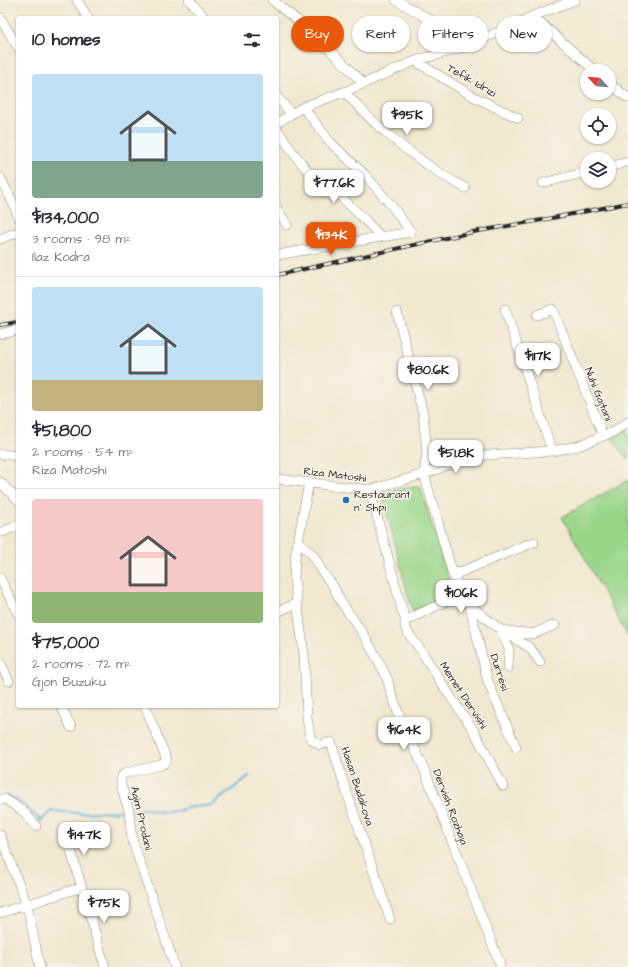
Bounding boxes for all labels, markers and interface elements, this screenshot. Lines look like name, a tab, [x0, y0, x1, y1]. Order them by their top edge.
chip: Buy	[291, 16, 344, 52]
chip: Rent	[352, 16, 410, 52]
chip: Filters	[418, 16, 488, 52]
chip: New	[496, 16, 552, 52]
text: 10 homes	[32, 28, 101, 52]
icon: filters	[241, 29, 263, 51]
street label: Tefik Idrizi	[444, 60, 499, 101]
north arrow	[580, 64, 616, 100]
map controls	[580, 64, 616, 188]
icon: home	[112, 100, 184, 172]
pin: $95K	[383, 102, 431, 136]
text: $95K	[391, 106, 423, 124]
button: locate	[580, 108, 616, 144]
button: layers	[580, 152, 616, 188]
pin: $77.6K	[301, 170, 367, 204]
text: $77.6K	[313, 174, 355, 192]
text: $134,000	[32, 206, 99, 230]
pin: $134K	[303, 222, 359, 256]
text: $134K	[315, 226, 347, 244]
text: 3 rooms · 98 m²	[32, 230, 131, 248]
text: Ilaz Kodra	[32, 248, 90, 266]
icon: home	[112, 313, 184, 385]
pin: $117K	[510, 343, 566, 377]
text: $117K	[525, 347, 551, 365]
pin: $80.6K	[395, 357, 461, 391]
text: $80.6K	[407, 361, 449, 379]
street label: Nuhi Gajtani	[581, 365, 616, 423]
text: $51,800	[32, 419, 91, 443]
pin: $51.8K	[423, 440, 489, 474]
text: 2 rooms · 54 m²	[32, 443, 134, 461]
text: $51.8K	[438, 444, 474, 462]
text: Riza Matoshi	[32, 461, 106, 479]
street label: Riza Matoshi	[303, 463, 367, 486]
place label: Restaurant n' Shpi	[354, 487, 411, 515]
marker: Restaurant n' Shpi	[341, 495, 351, 505]
icon: home	[112, 525, 184, 597]
pin: $106K	[433, 580, 489, 614]
text: $106K	[444, 584, 478, 602]
text: $75,000	[32, 631, 99, 655]
street label: Durrësi	[487, 652, 513, 693]
text: 2 rooms · 72 m²	[32, 655, 131, 673]
street label: Memet Dervishi	[436, 659, 491, 732]
text: Gjon Buzuku	[32, 673, 106, 691]
pin: $164K	[376, 717, 432, 751]
text: $164K	[387, 721, 421, 739]
street label: Hasan Budakova	[338, 745, 377, 828]
street label: Dervish Rozhaja	[429, 767, 472, 848]
street label: Agim Prodani	[126, 785, 156, 852]
pin: $147K	[56, 822, 112, 856]
text: $147K	[67, 826, 101, 844]
pin: $75K	[80, 890, 128, 924]
text: $75K	[88, 894, 120, 912]

